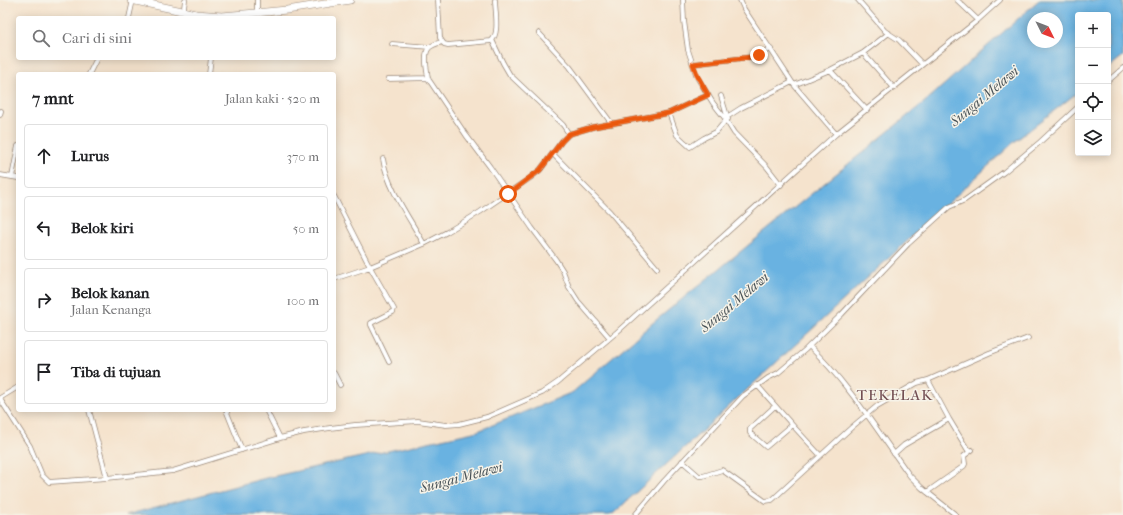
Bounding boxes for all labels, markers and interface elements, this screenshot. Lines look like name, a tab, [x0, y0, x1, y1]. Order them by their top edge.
north arrow	[1027, 12, 1063, 48]
map controls	[1075, 12, 1111, 156]
button: +	[1075, 12, 1111, 48]
search box	[16, 16, 336, 60]
icon: search	[30, 27, 52, 49]
text: Cari di sini	[62, 29, 132, 47]
route end	[750, 46, 768, 64]
button: −	[1075, 48, 1111, 84]
water label: Sungai Melawi	[946, 62, 1023, 131]
button: locate	[1075, 84, 1111, 120]
text: 7 mnt	[32, 88, 74, 108]
text: Jalan kaki · 520 m	[225, 91, 320, 106]
button: layers	[1075, 120, 1111, 156]
icon: ahead	[33, 145, 55, 167]
text: Lurus	[71, 147, 109, 165]
text: 370 m	[287, 149, 319, 164]
route start	[499, 185, 517, 203]
icon: left	[33, 217, 55, 239]
text: Belok kiri	[71, 219, 134, 237]
text: 50 m	[293, 221, 319, 236]
water label: Sungai Melawi	[696, 268, 773, 337]
text: Belok kanan	[71, 284, 150, 302]
icon: right	[33, 289, 55, 311]
text: 100 m	[286, 293, 319, 308]
text: Jalan Kenanga	[71, 302, 151, 317]
icon: arrive	[33, 361, 55, 383]
text: Tiba di tujuan	[71, 363, 161, 381]
district label: TEKELAK	[857, 386, 933, 404]
water label: Sungai Melawi	[417, 458, 505, 497]

